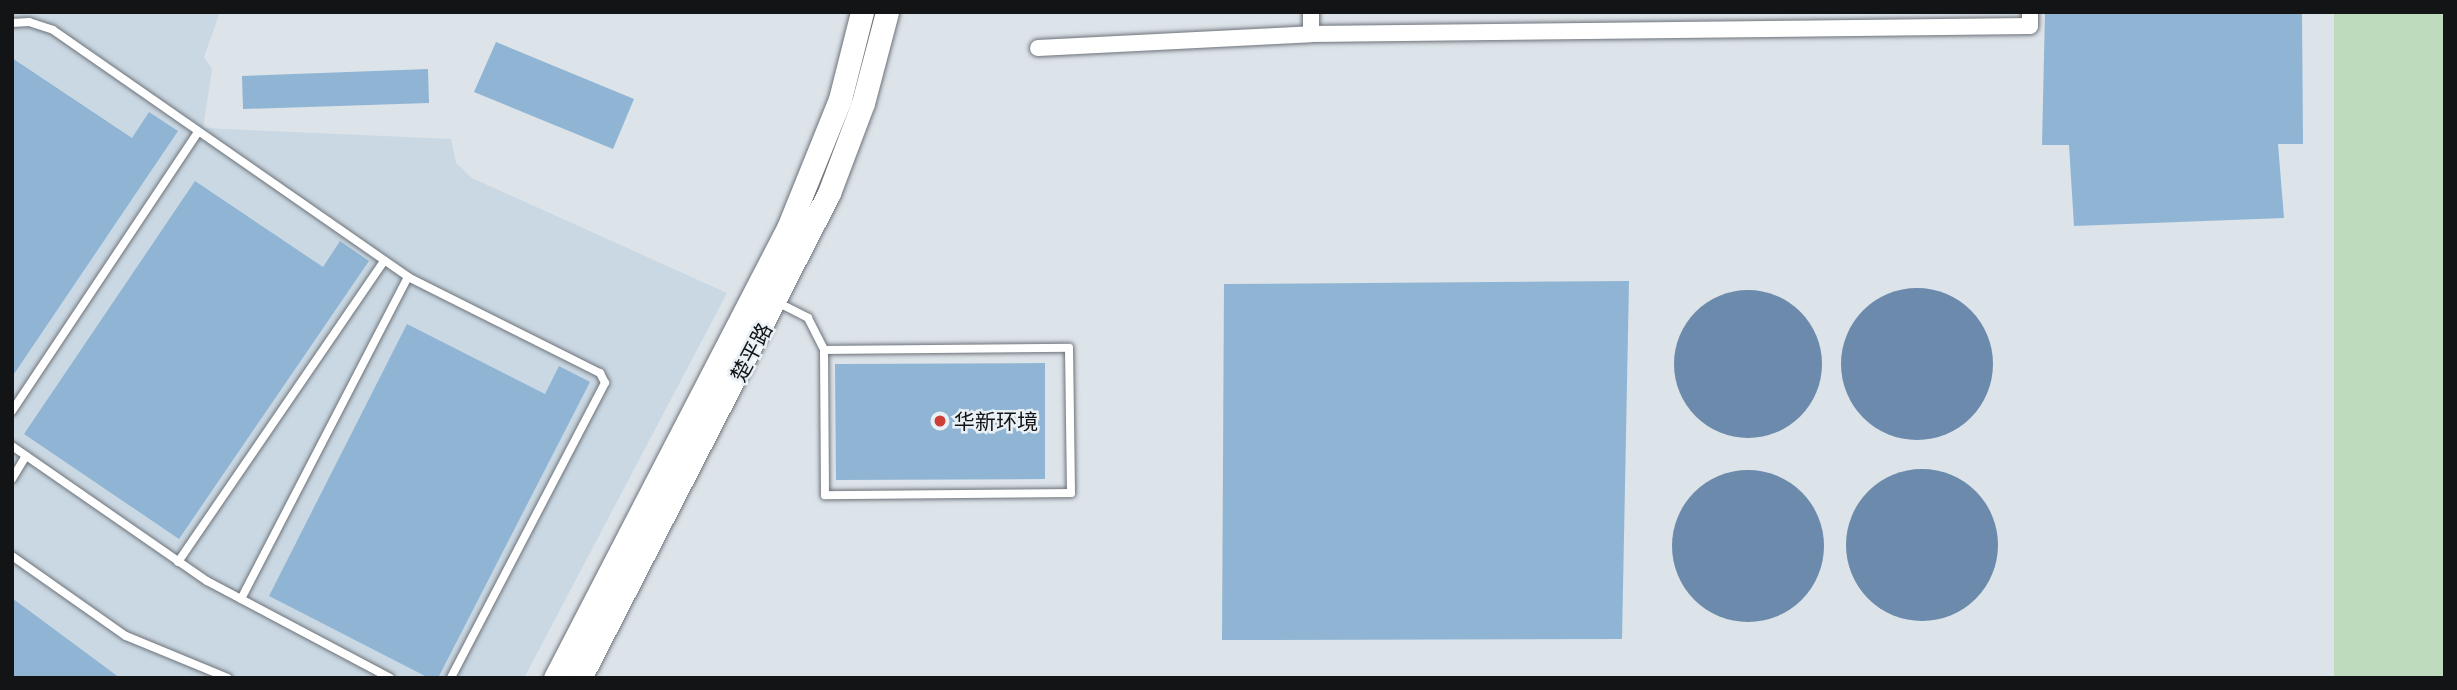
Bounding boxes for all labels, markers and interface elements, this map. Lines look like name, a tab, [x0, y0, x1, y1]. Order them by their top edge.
street label: 楚平路	[725, 318, 777, 386]
place label: 华新环境	[954, 408, 1038, 434]
marker: 华新环境	[932, 413, 948, 429]

